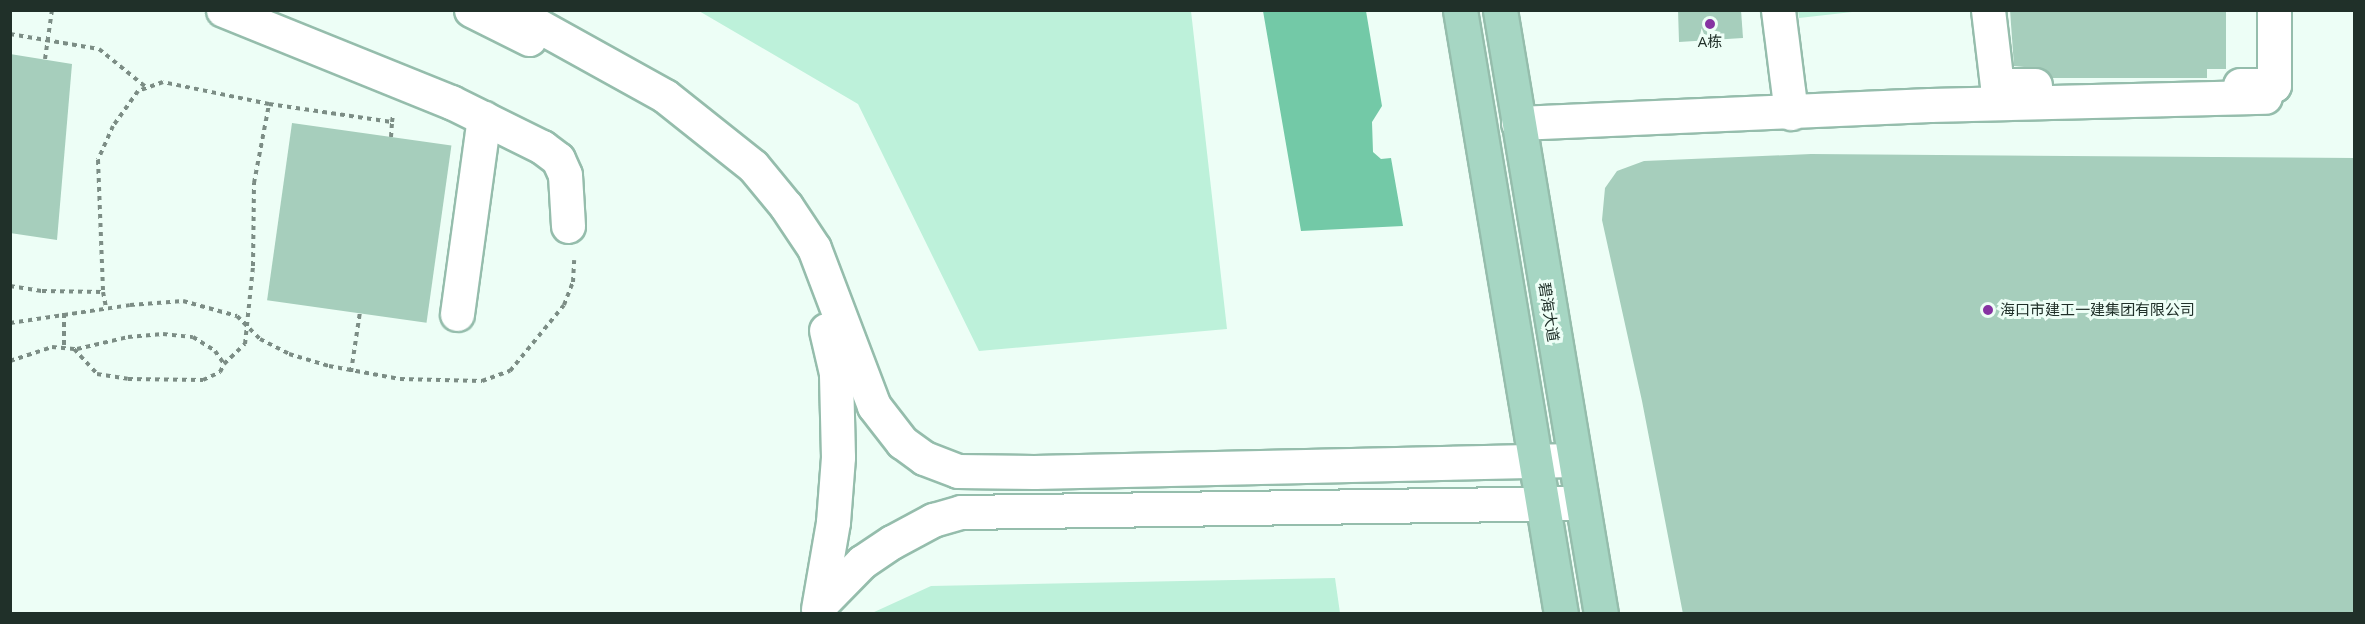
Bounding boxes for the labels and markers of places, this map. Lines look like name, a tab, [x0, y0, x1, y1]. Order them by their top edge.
marker: A栋	[1703, 17, 1717, 31]
place label: A栋	[1698, 33, 1722, 51]
place label: 海口市建工一建集团有限公司	[2000, 301, 2195, 319]
marker: 海口市建工一建集团有限公司	[1981, 303, 1995, 317]

